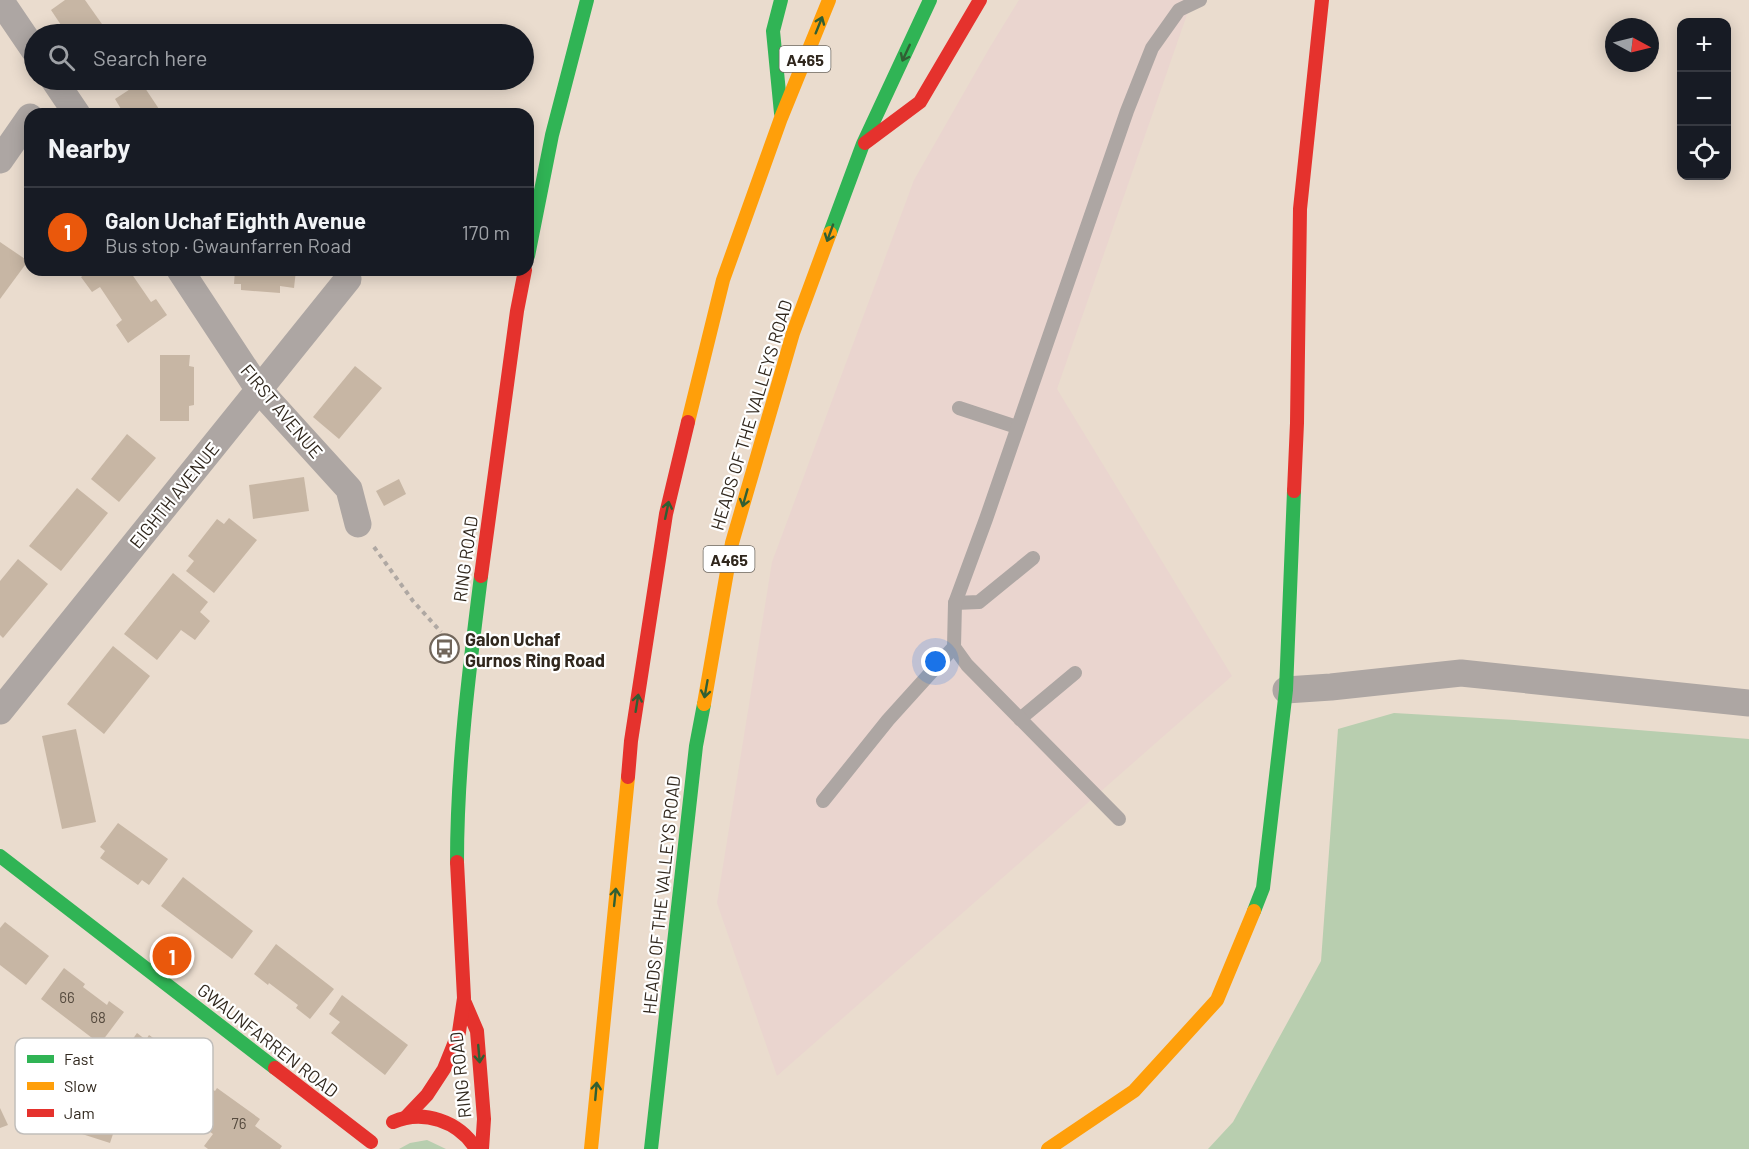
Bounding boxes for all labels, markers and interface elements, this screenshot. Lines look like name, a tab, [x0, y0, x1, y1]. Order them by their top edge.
one-way arrow	[814, 16, 825, 34]
north arrow	[1605, 18, 1659, 72]
map controls	[1677, 18, 1731, 180]
button: +	[1677, 18, 1731, 72]
search box	[24, 24, 534, 90]
icon: search	[45, 41, 78, 74]
text: Search here	[93, 44, 207, 70]
one-way arrow	[899, 44, 911, 62]
road number: A465	[780, 46, 830, 72]
button: −	[1677, 72, 1731, 126]
button: locate	[1677, 126, 1731, 180]
text: Nearby	[48, 132, 130, 163]
text: Galon Uchaf Eighth Avenue	[105, 207, 366, 233]
text: 1	[64, 220, 71, 244]
text: 170 m	[462, 220, 510, 244]
one-way arrow	[824, 223, 835, 241]
text: Bus stop · Gwaunfarren Road	[105, 233, 352, 257]
street label: HEADS OF THE VALLEYS ROAD	[705, 297, 797, 533]
street label: FIRST AVENUE	[236, 360, 328, 462]
street label: EIGHTH AVENUE	[125, 438, 223, 552]
one-way arrow	[739, 488, 750, 507]
one-way arrow	[662, 501, 674, 520]
street label: RING ROAD	[448, 515, 482, 603]
road number: A465	[704, 546, 754, 572]
place label: Galon Uchaf Gurnos Ring Road	[465, 628, 605, 671]
bus stop icon: Galon Uchaf Gurnos Ring Road	[428, 633, 460, 665]
your location	[921, 647, 950, 676]
one-way arrow	[700, 679, 711, 698]
one-way arrow	[631, 694, 642, 713]
street label: HEADS OF THE VALLEYS ROAD	[638, 775, 684, 1015]
one-way arrow	[610, 887, 621, 907]
pin: 1	[152, 934, 192, 978]
street label: GWAUNFARREN ROAD	[193, 978, 343, 1102]
house number: 66	[59, 988, 75, 1006]
house number: 68	[90, 1008, 106, 1026]
street label: RING ROAD	[445, 1031, 475, 1119]
legend	[15, 1038, 213, 1134]
one-way arrow	[474, 1044, 485, 1063]
text: Fast	[64, 1049, 94, 1068]
text: Slow	[64, 1076, 97, 1095]
one-way arrow	[591, 1081, 602, 1101]
text: Jam	[64, 1103, 95, 1122]
house number: 76	[232, 1114, 246, 1132]

